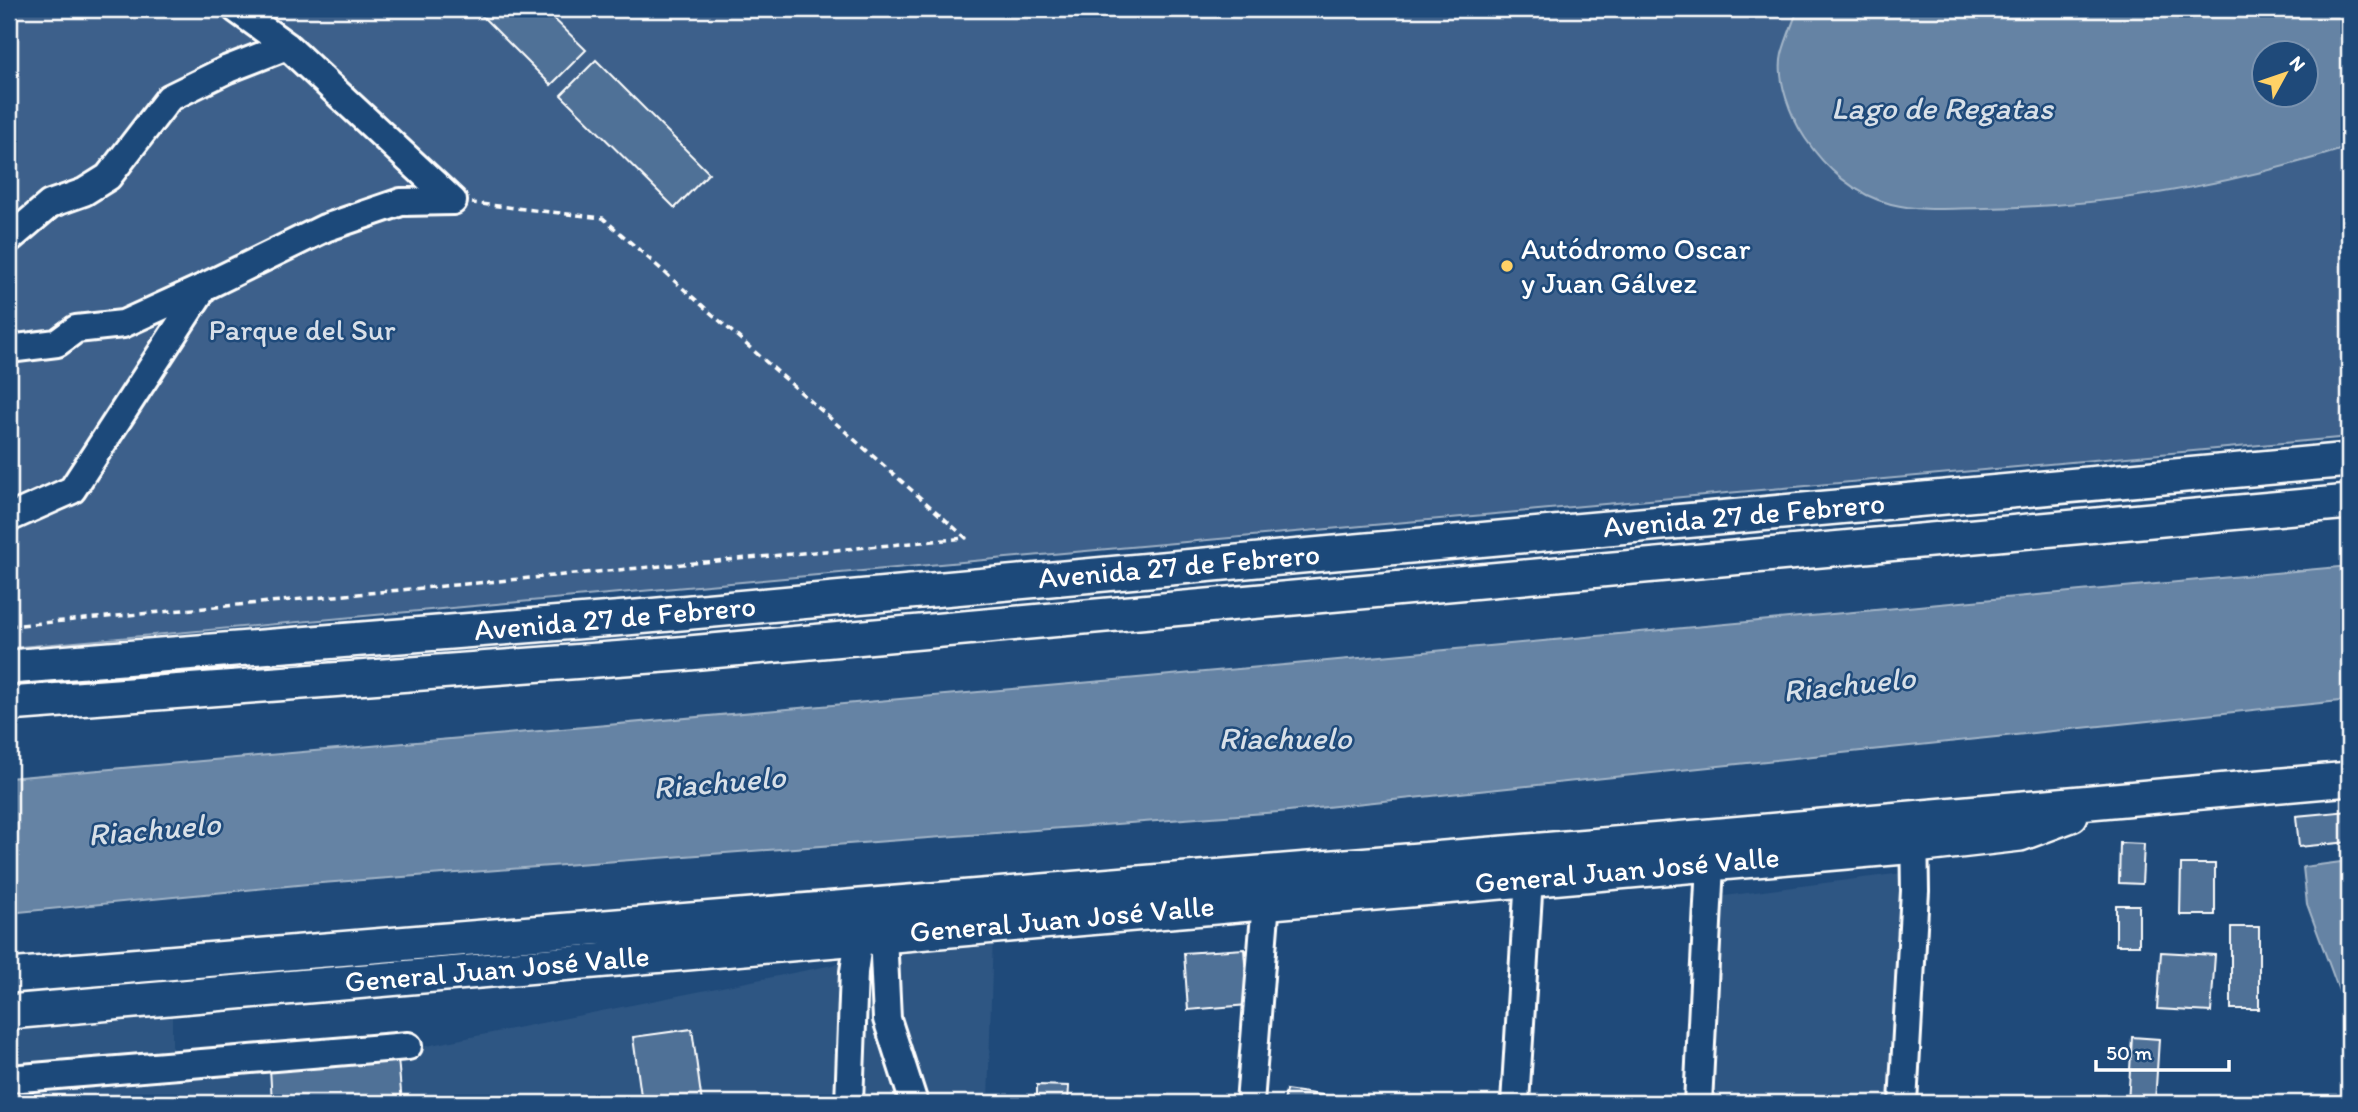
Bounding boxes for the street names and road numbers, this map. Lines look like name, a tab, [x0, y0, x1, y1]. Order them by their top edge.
street label: Avenida 27 de Febrero	[1601, 484, 1887, 545]
street label: Avenida 27 de Febrero	[1036, 535, 1322, 596]
street label: Avenida 27 de Febrero	[472, 587, 758, 648]
street label: General Juan José Valle	[1473, 838, 1781, 901]
street label: General Juan José Valle	[908, 887, 1216, 950]
street label: General Juan José Valle	[343, 937, 651, 1000]

